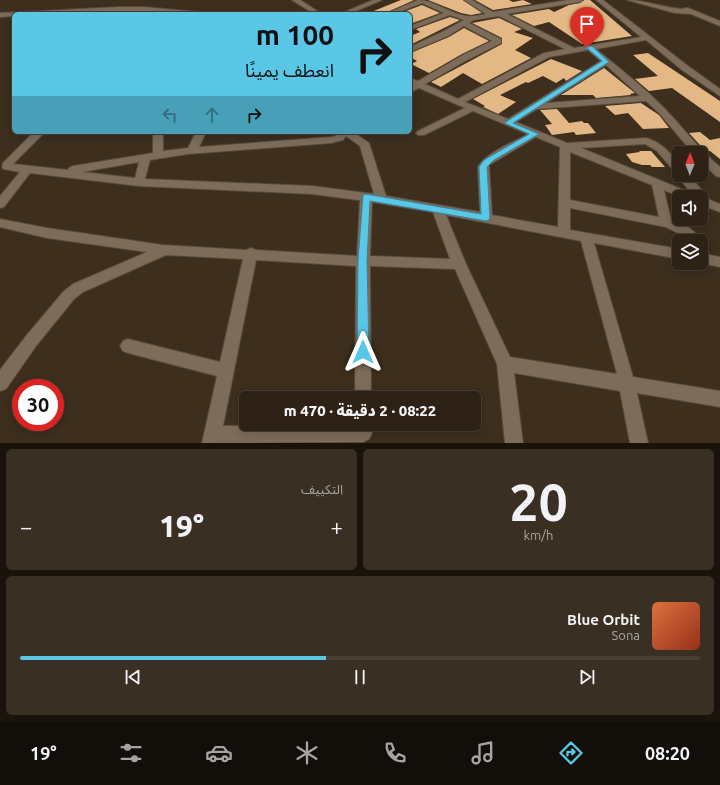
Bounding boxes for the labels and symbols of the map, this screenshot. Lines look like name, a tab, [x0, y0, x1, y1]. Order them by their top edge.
pin	[570, 7.0, 604, 48]
north arrow	[672, 146, 708, 182]
position arrow	[342, 331, 384, 373]
speed limit sign: 30	[12, 379, 64, 431]

